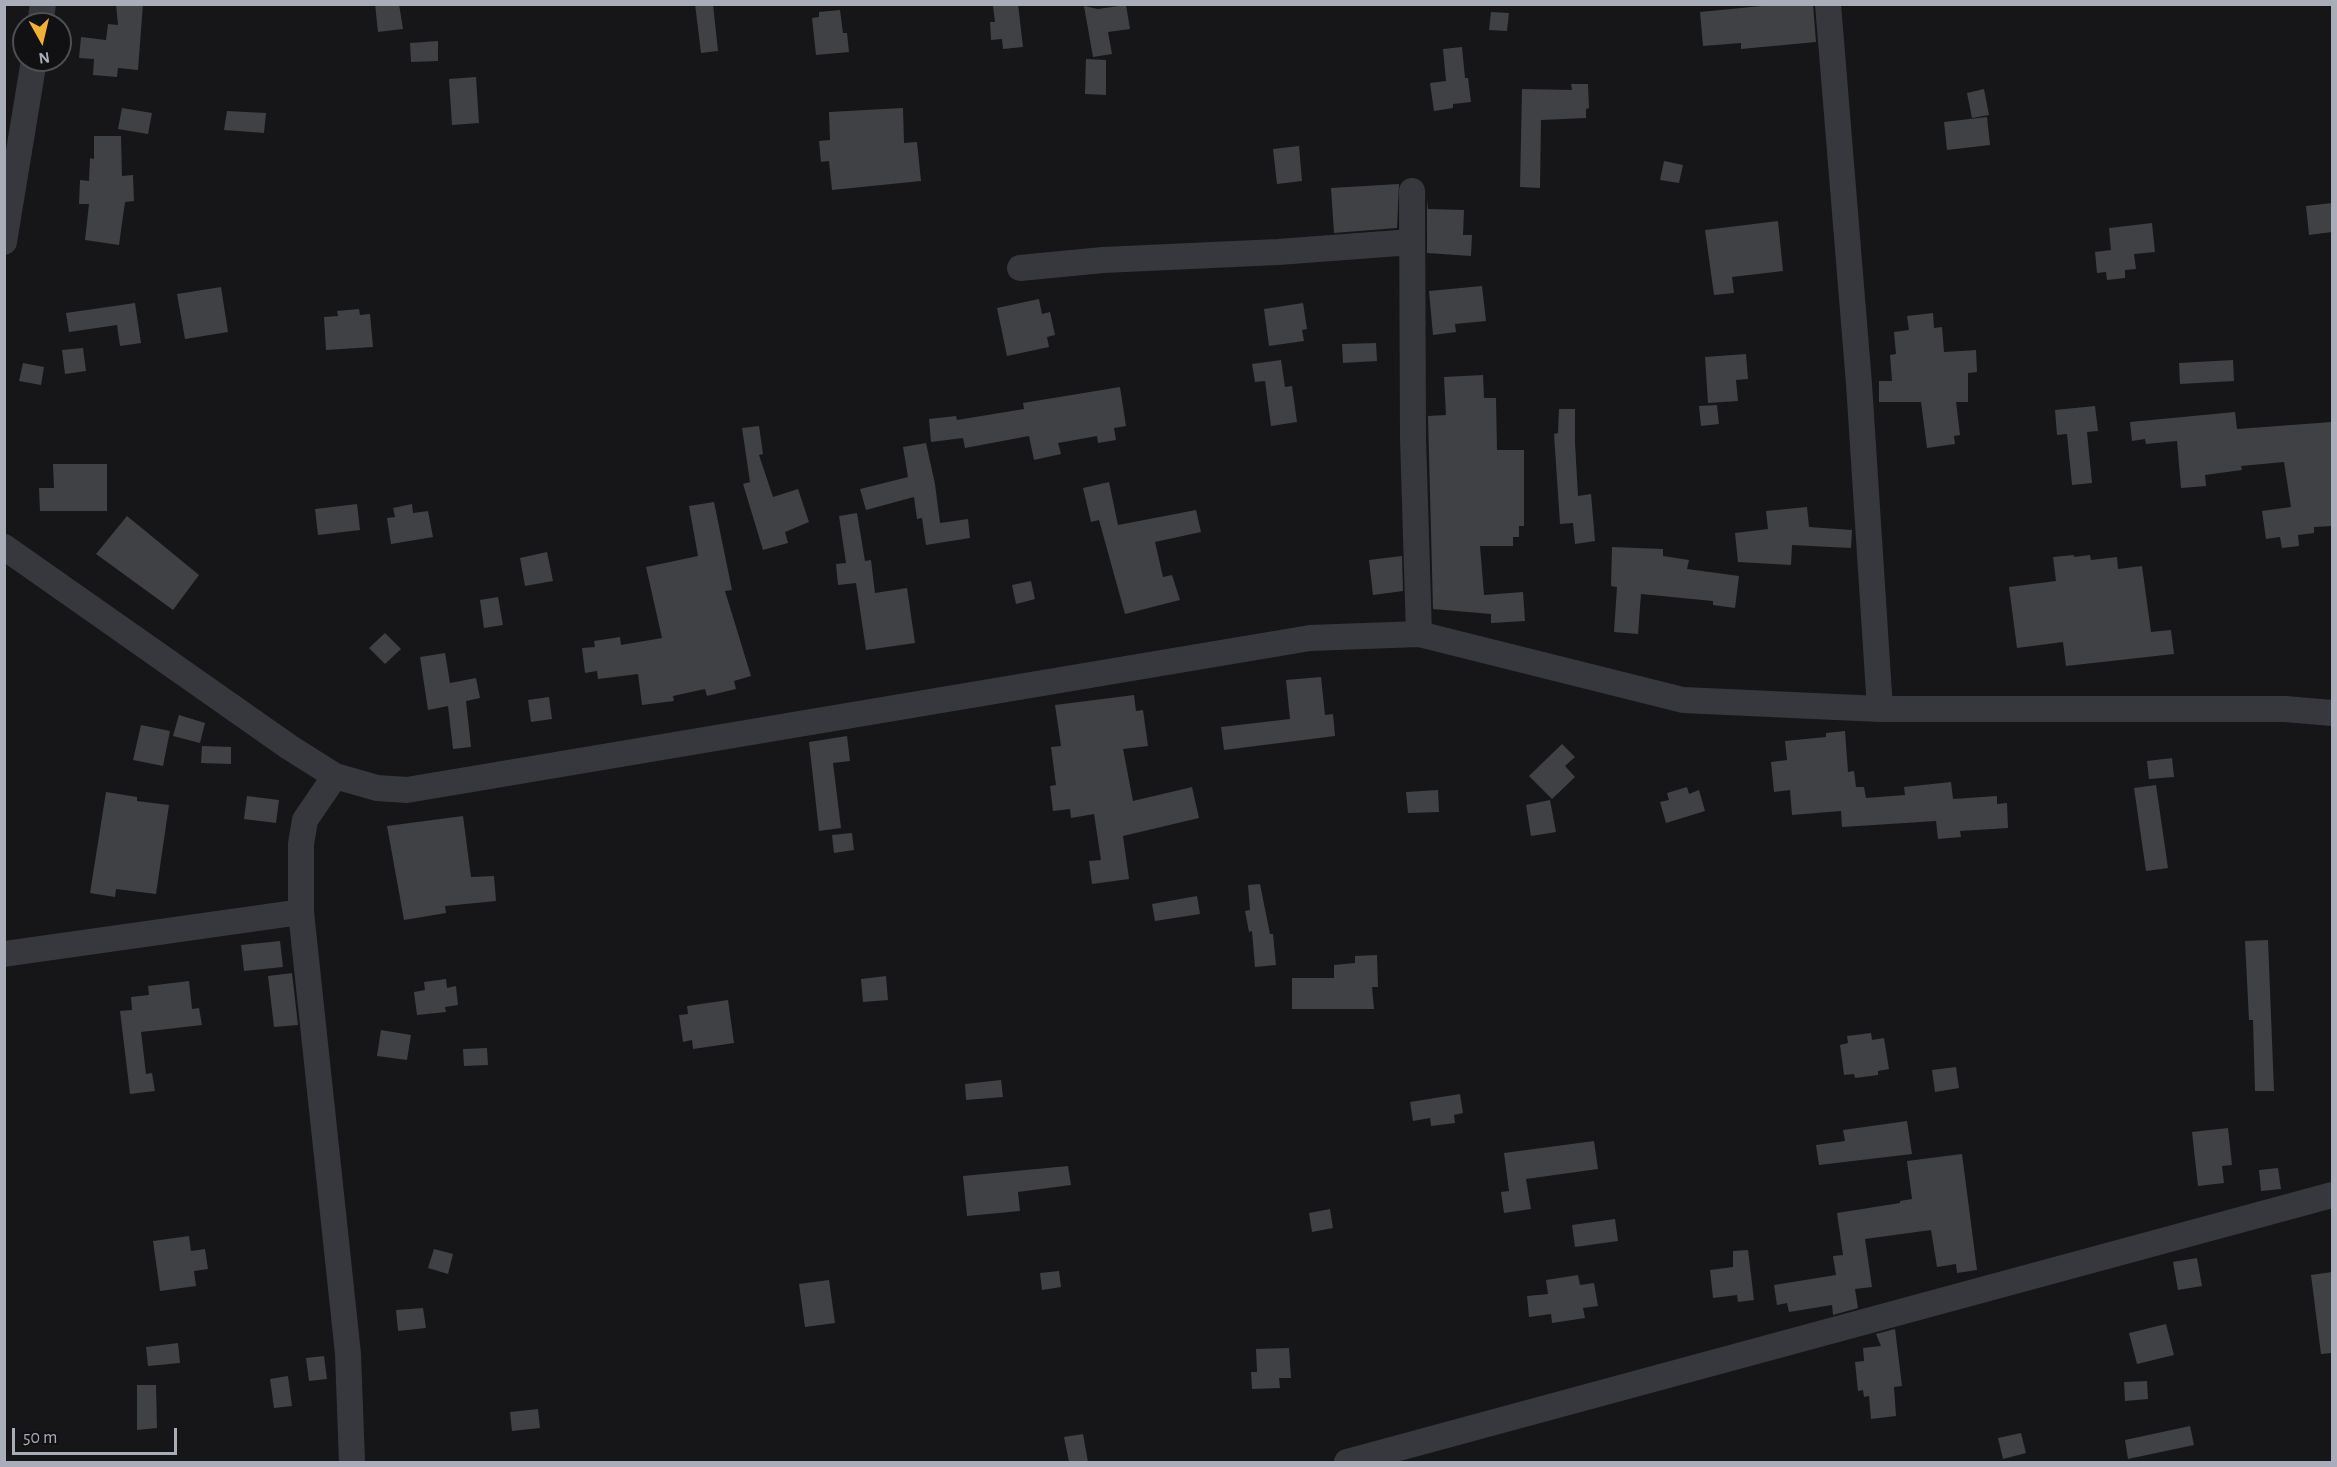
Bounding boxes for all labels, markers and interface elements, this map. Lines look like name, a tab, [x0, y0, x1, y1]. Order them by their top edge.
north arrow	[12, 12, 72, 72]
text: N	[38, 49, 51, 67]
scale bar	[15, 1416, 180, 1454]
text: 50 m	[23, 1429, 57, 1447]

